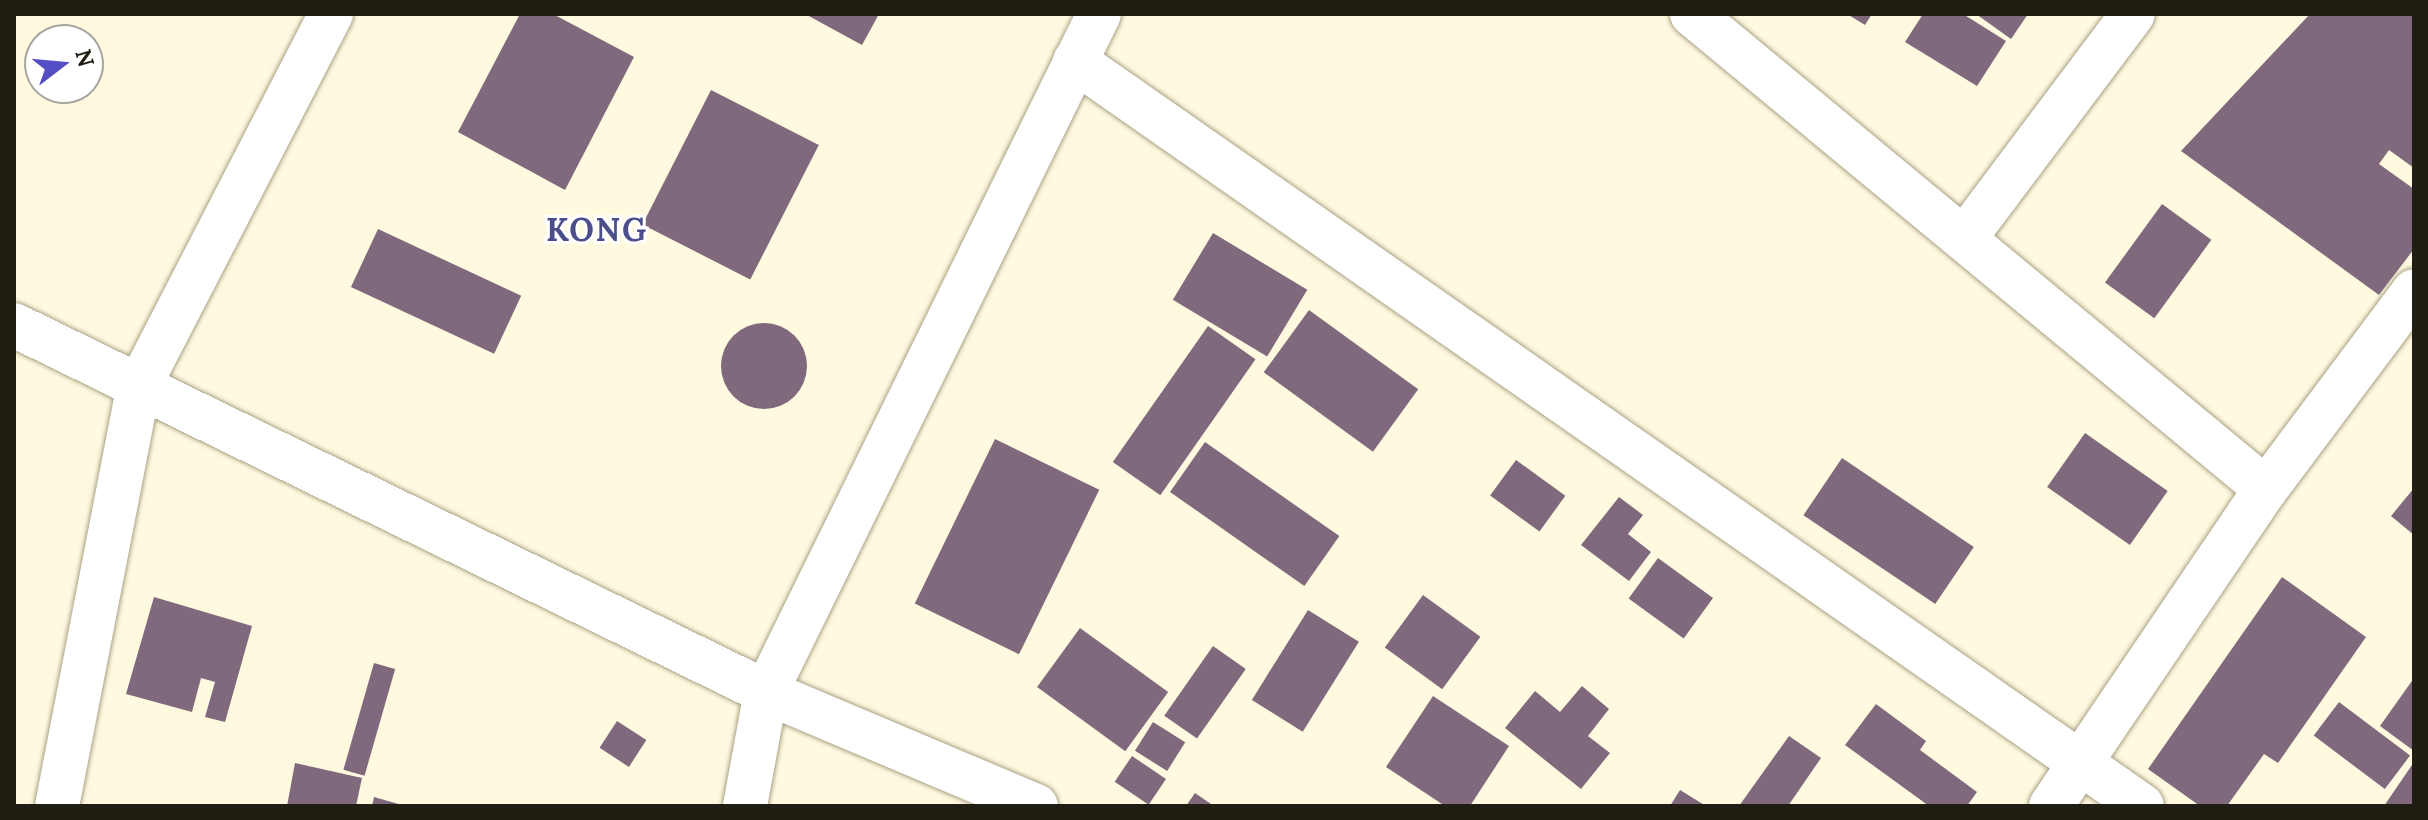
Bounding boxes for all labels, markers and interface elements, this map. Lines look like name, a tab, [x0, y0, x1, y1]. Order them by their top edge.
north arrow	[24, 24, 104, 104]
text: N	[69, 46, 101, 70]
district label: KONG	[546, 211, 648, 249]

